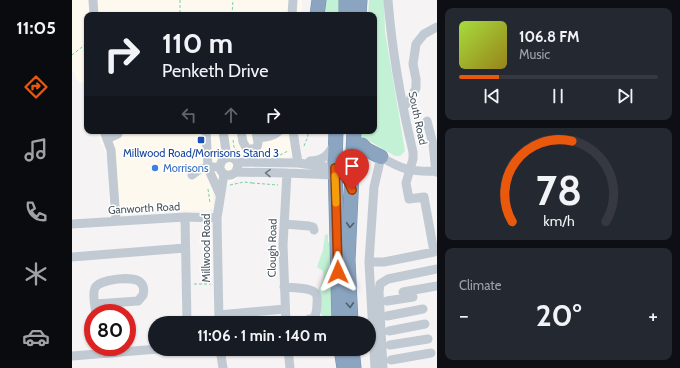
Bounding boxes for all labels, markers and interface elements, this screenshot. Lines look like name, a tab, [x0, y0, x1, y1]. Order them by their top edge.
text: 11:05	[16, 17, 56, 39]
text: 110 m	[162, 26, 233, 60]
icon: right	[96, 28, 148, 80]
text: 106.8 FM	[519, 28, 579, 46]
text: Music	[519, 46, 550, 62]
text: Penketh Drive	[162, 60, 268, 82]
icon: directions	[22, 73, 50, 101]
icon: previous	[481, 85, 503, 107]
icon: pause	[547, 85, 569, 107]
icon: next	[614, 85, 636, 107]
street label: South Road	[406, 90, 430, 146]
icon: left	[178, 104, 200, 126]
icon: ahead	[220, 104, 242, 126]
icon: right	[262, 104, 284, 126]
marker: Millwood Road/Morrisons Stand 3	[196, 135, 206, 145]
icon: music	[22, 136, 50, 164]
place label: Millwood Road/Morrisons Stand 3	[123, 146, 279, 160]
pin	[335, 149, 369, 190]
icon: arrive	[341, 155, 363, 177]
place label: Morrisons	[163, 161, 209, 175]
marker: Morrisons	[150, 163, 160, 173]
text: 78	[535, 165, 582, 215]
one-way arrow	[265, 169, 271, 177]
icon: phone	[22, 198, 50, 226]
street label: Ganworth Road	[108, 199, 180, 217]
text: km/h	[543, 212, 574, 230]
street label: Millwood Road	[199, 214, 213, 282]
street label: Clough Road	[264, 218, 280, 278]
one-way arrow	[346, 222, 354, 228]
position arrow	[317, 251, 359, 293]
icon: climate	[22, 260, 50, 288]
text: Climate	[459, 277, 501, 293]
text: 20°	[536, 297, 581, 334]
one-way arrow	[345, 302, 354, 308]
text: −	[459, 302, 469, 329]
text: +	[648, 302, 658, 329]
speed limit sign: 80	[84, 304, 136, 356]
icon: car	[22, 323, 50, 351]
text: 11:06 · 1 min · 140 m	[197, 327, 327, 345]

